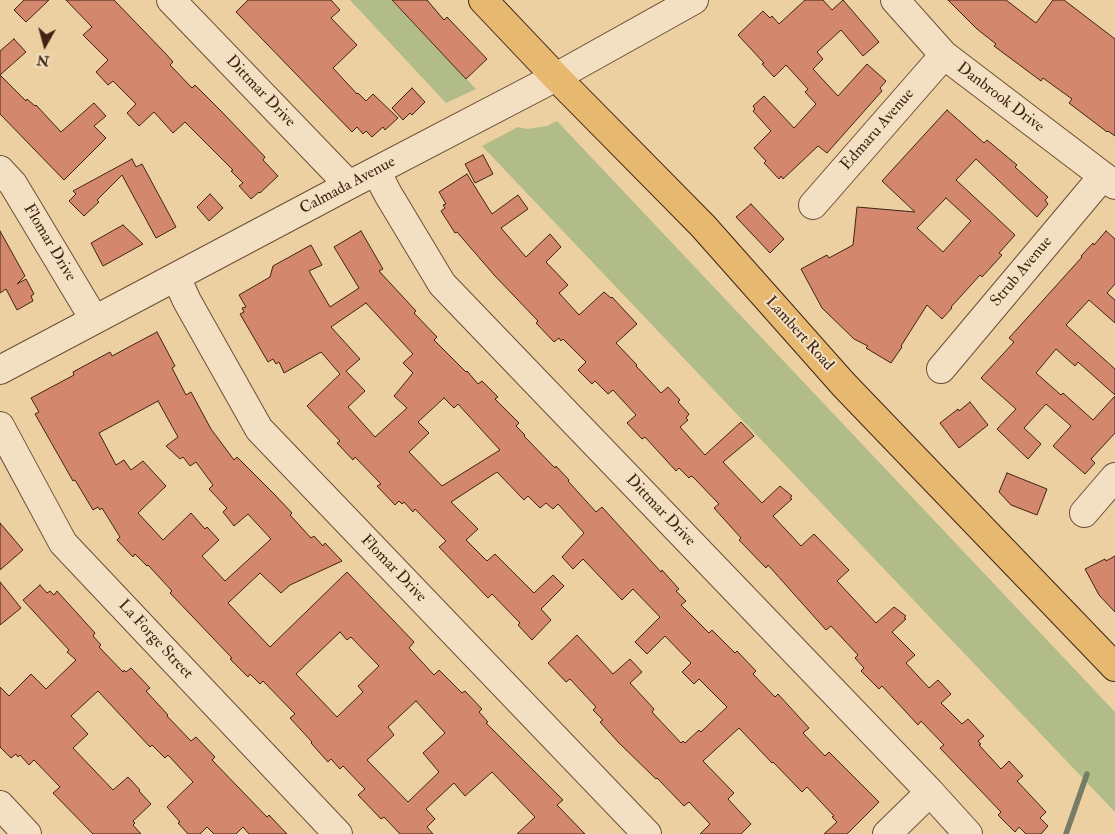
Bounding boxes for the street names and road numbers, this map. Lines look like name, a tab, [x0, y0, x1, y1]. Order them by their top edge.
street label: Dittmar Drive	[221, 52, 299, 132]
street label: Danbrook Drive	[952, 59, 1048, 137]
street label: Edmaru Avenue	[837, 85, 919, 175]
street label: Calmada Avenue	[297, 153, 399, 219]
street label: Flomar Drive	[18, 201, 80, 285]
street label: Strub Avenue	[987, 233, 1057, 311]
street label: Lambert Road	[761, 293, 837, 375]
street label: Dittmar Drive	[621, 471, 699, 551]
street label: Flomar Drive	[356, 531, 430, 607]
street label: La Forge Street	[113, 596, 197, 684]

